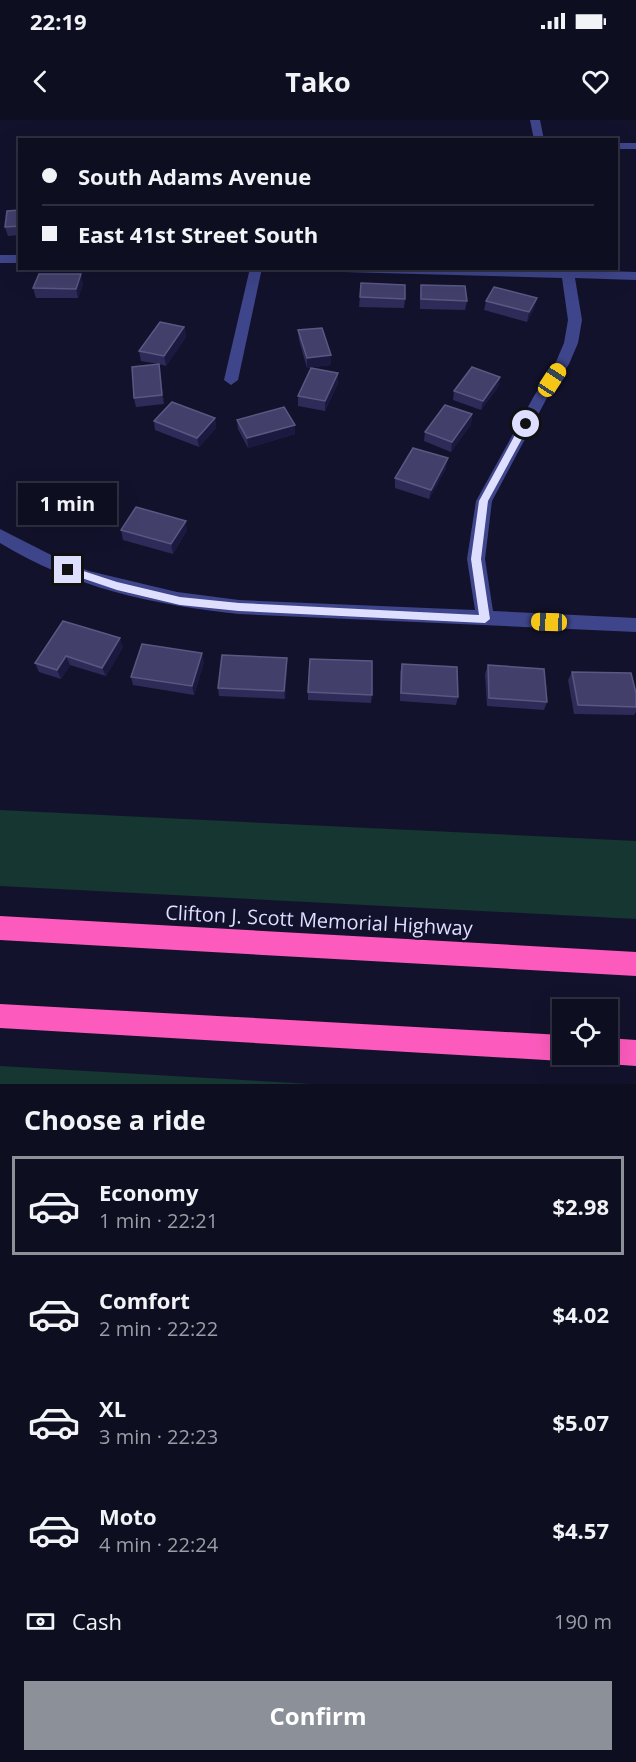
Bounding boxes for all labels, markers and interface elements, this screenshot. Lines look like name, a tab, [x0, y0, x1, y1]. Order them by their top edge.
text: 22:19	[30, 6, 87, 36]
text: Tako	[285, 63, 351, 100]
icon: back	[24, 65, 57, 98]
icon: heart	[579, 65, 612, 98]
text: South Adams Avenue	[78, 161, 311, 191]
text: East 41st Street South	[78, 219, 318, 249]
car	[535, 360, 569, 400]
route start	[512, 410, 539, 437]
callout: 1 min	[19, 483, 118, 525]
text: 1 min	[40, 490, 95, 517]
route end	[54, 556, 81, 583]
car	[531, 612, 567, 632]
street label: Clifton J. Scott Memorial Highway	[165, 898, 474, 942]
map controls	[552, 999, 618, 1065]
button: locate	[552, 999, 618, 1065]
text: Choose a ride	[24, 1101, 206, 1138]
text: Economy	[99, 1177, 198, 1207]
icon: car	[27, 1179, 81, 1233]
text: $2.98	[552, 1191, 609, 1221]
text: 1 min · 22:21	[99, 1207, 218, 1234]
text: Comfort	[99, 1285, 190, 1315]
icon: car	[27, 1287, 81, 1341]
text: $4.02	[552, 1299, 609, 1329]
text: 2 min · 22:22	[99, 1315, 218, 1342]
text: XL	[99, 1393, 126, 1423]
icon: car	[27, 1395, 81, 1449]
text: $5.07	[552, 1407, 609, 1437]
text: 3 min · 22:23	[99, 1423, 218, 1450]
text: Moto	[99, 1501, 157, 1531]
icon: car	[27, 1503, 81, 1557]
text: $4.57	[552, 1515, 609, 1545]
text: 4 min · 22:24	[99, 1531, 218, 1558]
icon: cash	[24, 1605, 57, 1638]
text: Cash	[72, 1606, 122, 1636]
text: 190 m	[554, 1608, 612, 1635]
button: Confirm	[24, 1681, 612, 1750]

